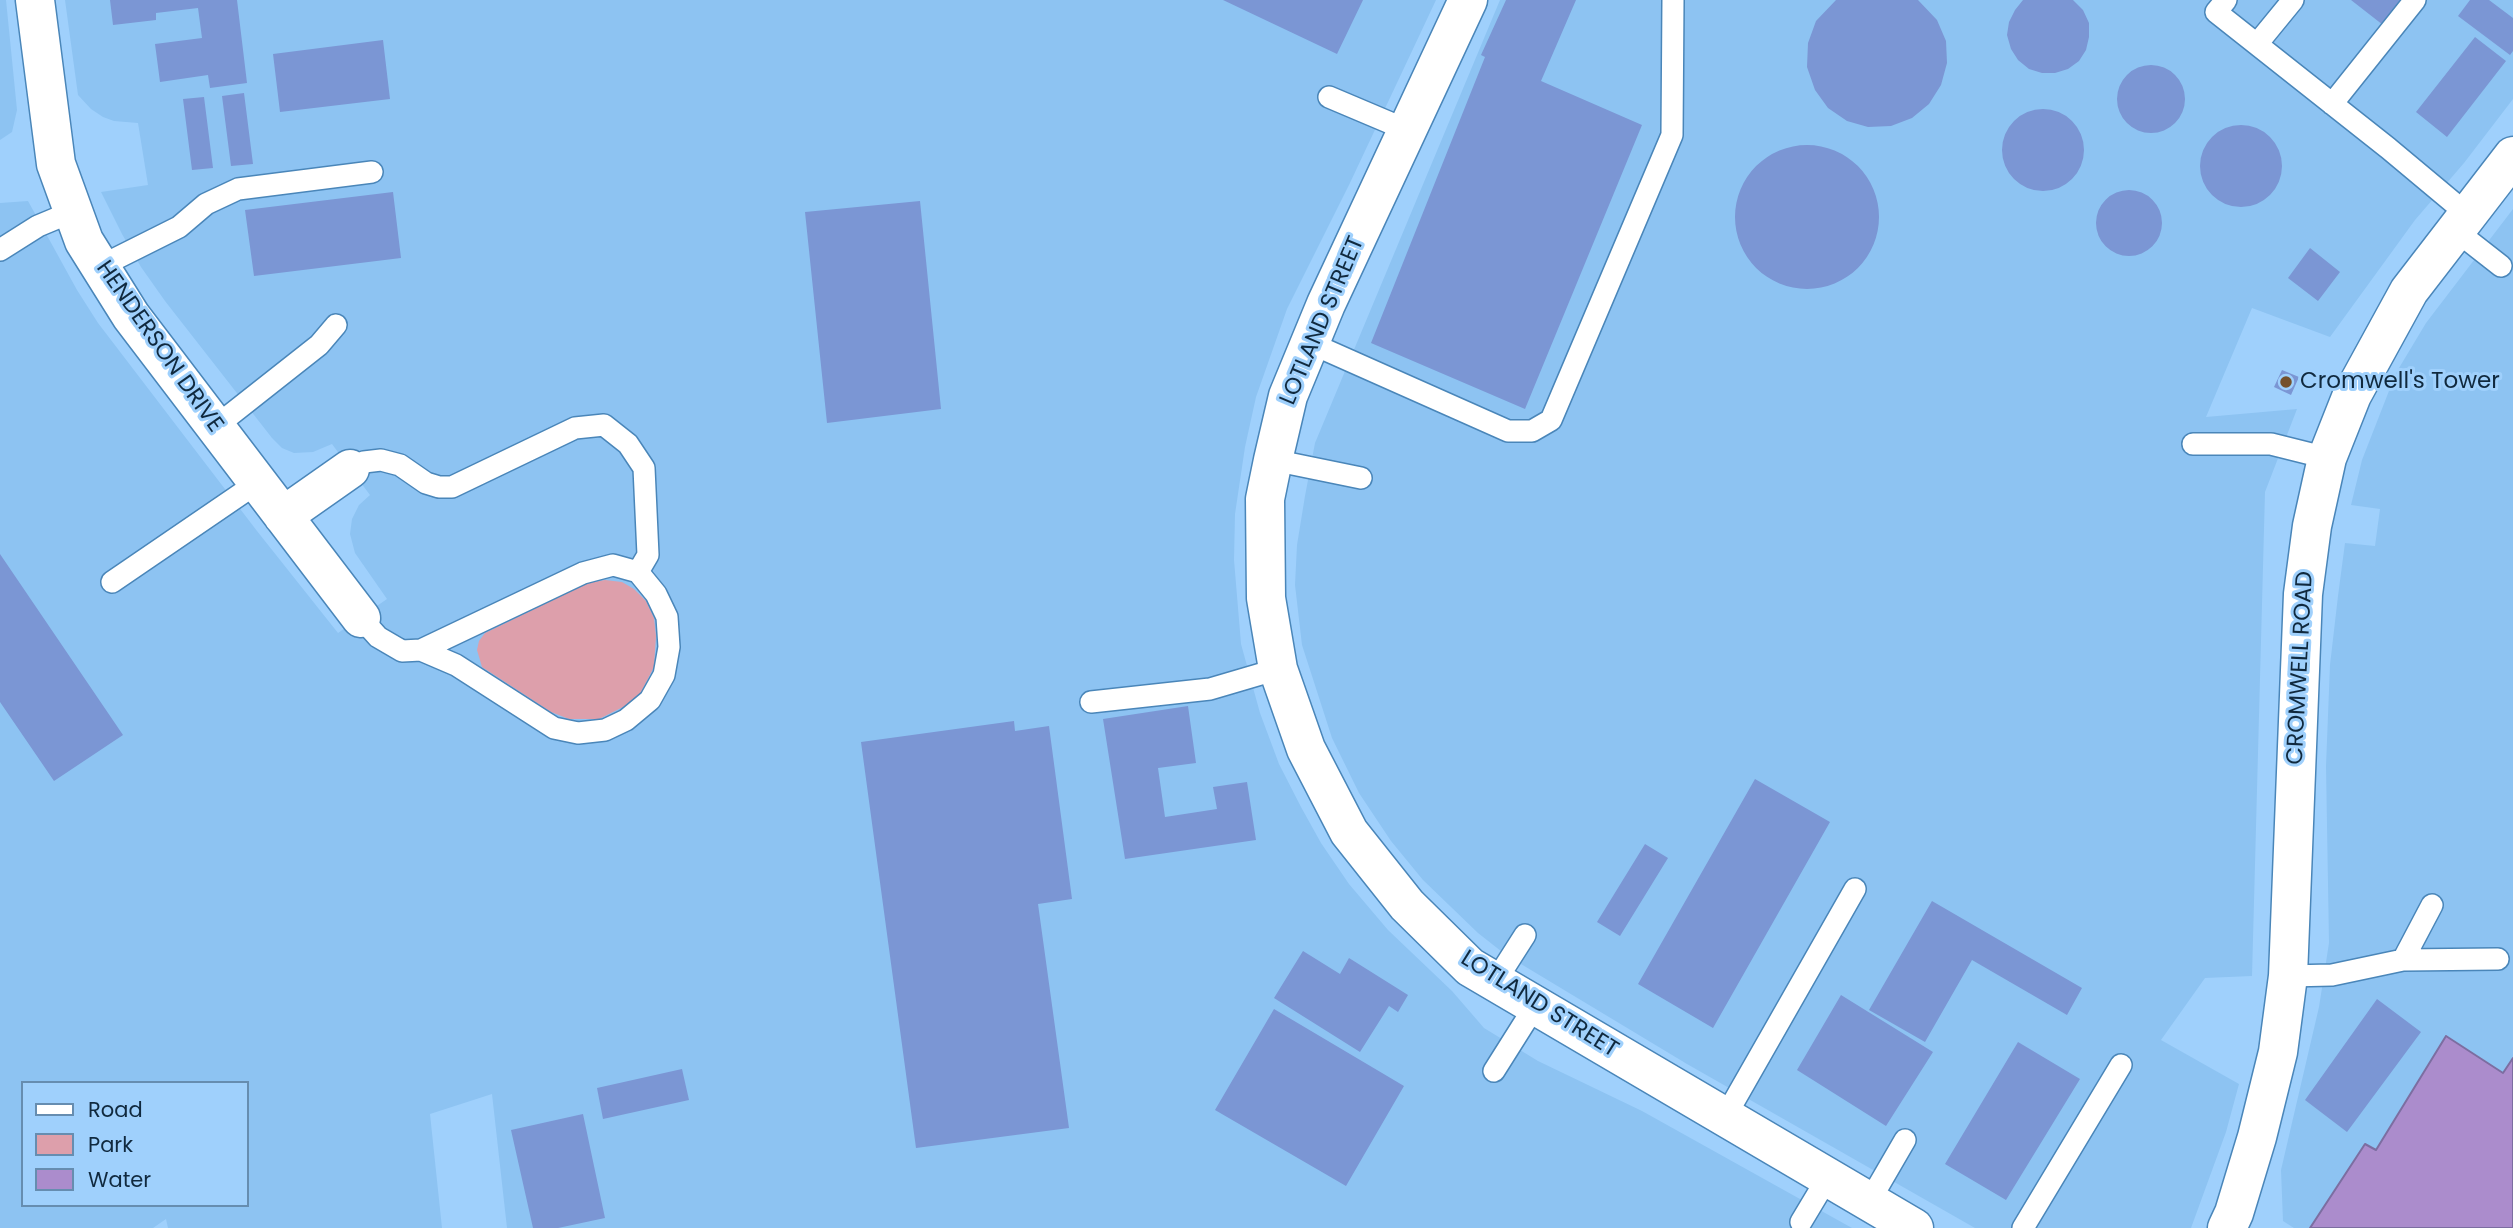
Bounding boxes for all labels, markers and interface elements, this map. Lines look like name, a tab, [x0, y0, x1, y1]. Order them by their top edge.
street label: LOTLAND STREET	[1275, 233, 1371, 409]
street label: HENDERSON DRIVE	[89, 256, 229, 438]
place label: Cromwell's Tower	[2300, 368, 2500, 396]
marker: Cromwell's Tower	[2278, 374, 2294, 390]
street label: CROMWELL ROAD	[2282, 571, 2320, 765]
street label: LOTLAND STREET	[1455, 945, 1623, 1065]
legend	[21, 1081, 248, 1207]
text: Road	[88, 1095, 143, 1124]
text: Park	[88, 1130, 133, 1159]
text: Water	[88, 1165, 151, 1194]

